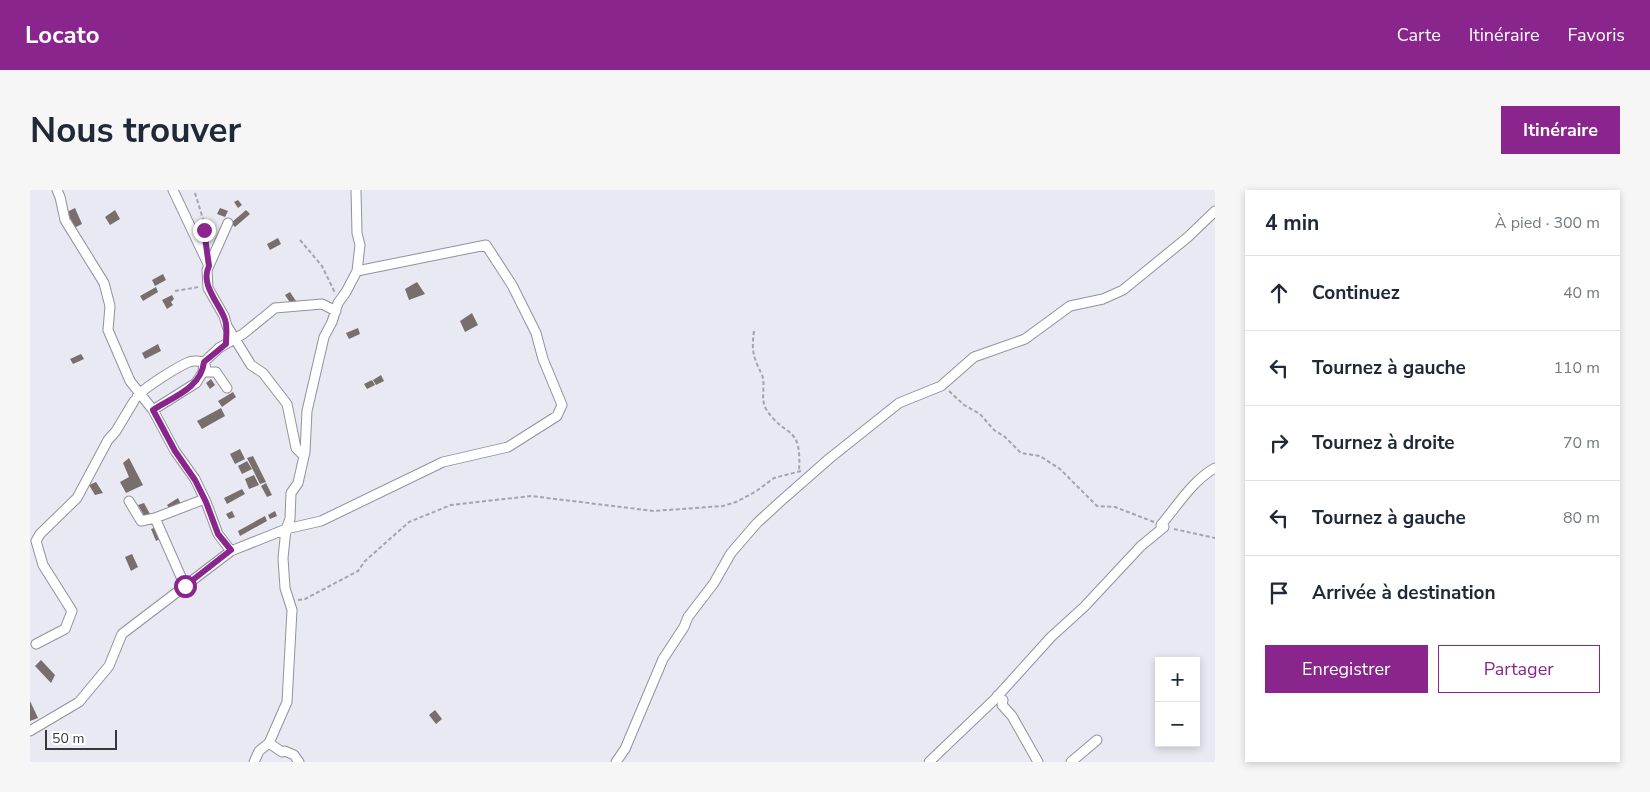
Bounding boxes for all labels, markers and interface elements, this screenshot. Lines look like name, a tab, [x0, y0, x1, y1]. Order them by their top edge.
text: Locato	[25, 19, 100, 51]
text: Carte	[1397, 23, 1441, 47]
text: Itinéraire	[1469, 23, 1540, 47]
text: Favoris	[1568, 23, 1625, 47]
button: Itinéraire	[1501, 106, 1620, 154]
text: Nous trouver	[30, 107, 241, 154]
text: 4 min	[1265, 209, 1319, 237]
text: À pied · 300 m	[1495, 212, 1600, 234]
route end	[193, 219, 216, 242]
icon: ahead	[1265, 279, 1293, 307]
text: Continuez	[1312, 280, 1400, 306]
text: 40 m	[1563, 282, 1600, 304]
icon: left	[1265, 354, 1293, 382]
text: Tournez à gauche	[1312, 355, 1466, 381]
text: 110 m	[1553, 357, 1600, 379]
icon: right	[1265, 429, 1293, 457]
text: Tournez à droite	[1312, 430, 1455, 456]
text: 70 m	[1563, 432, 1600, 454]
icon: left	[1265, 504, 1293, 532]
text: Tournez à gauche	[1312, 505, 1466, 531]
text: 80 m	[1563, 507, 1600, 529]
route start	[174, 575, 197, 598]
icon: arrive	[1265, 579, 1293, 607]
text: Arrivée à destination	[1312, 580, 1496, 606]
button: Enregistrer	[1265, 645, 1428, 693]
button: Partager	[1438, 645, 1600, 693]
map controls	[1155, 657, 1200, 747]
button: +	[1155, 657, 1200, 702]
button: −	[1155, 702, 1200, 747]
scale bar	[45, 727, 118, 750]
text: 50 m	[52, 729, 84, 748]

